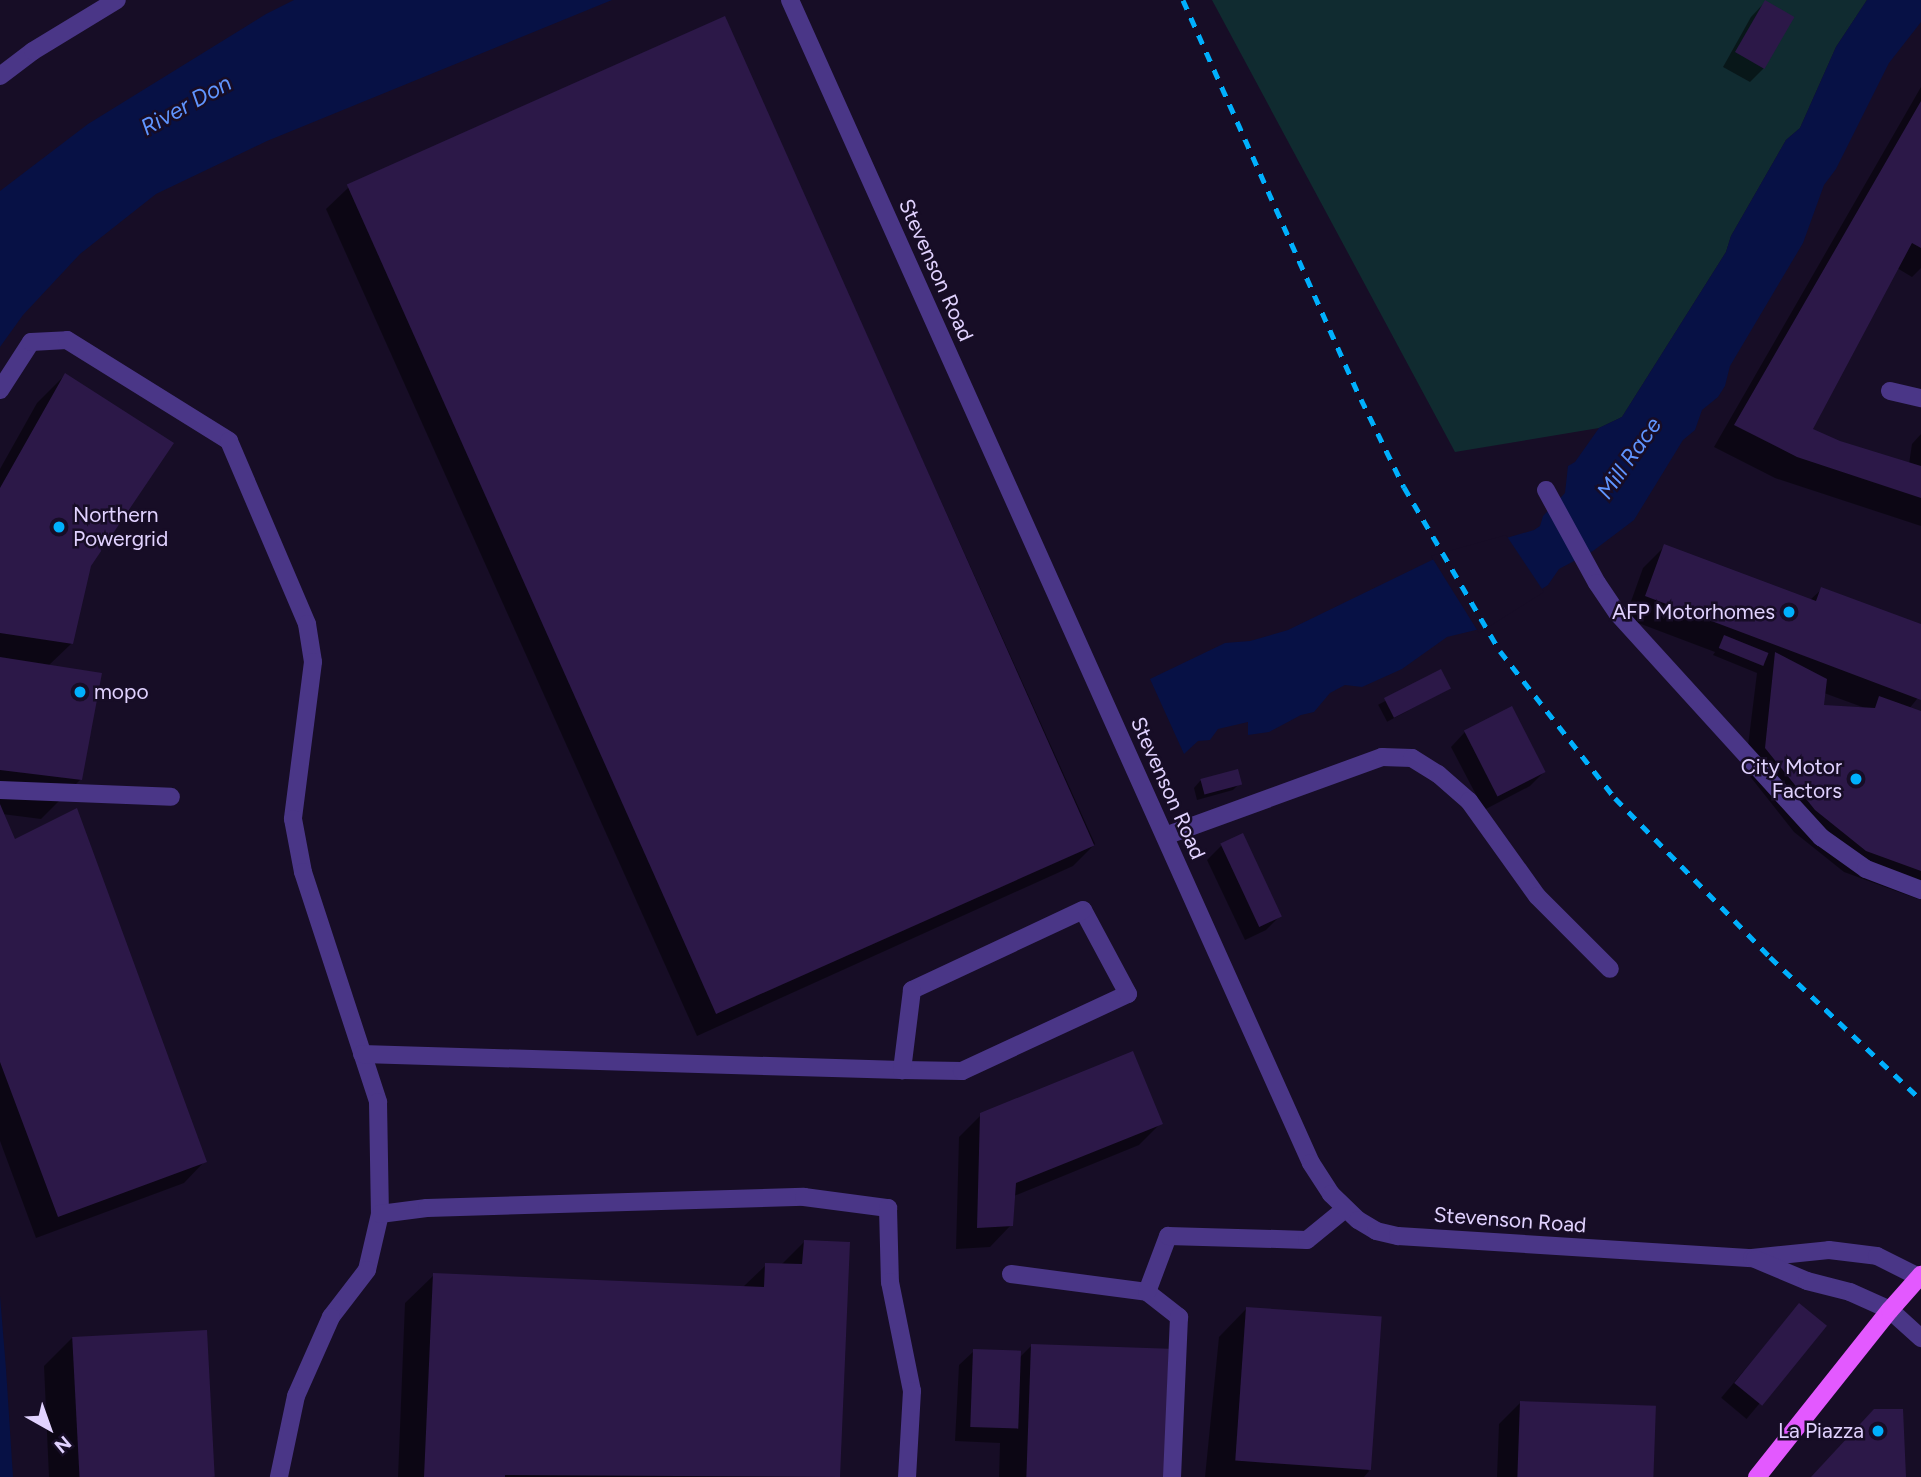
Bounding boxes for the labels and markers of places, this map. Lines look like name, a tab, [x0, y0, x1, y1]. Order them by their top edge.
place label: Northern Powergrid	[73, 502, 168, 552]
marker: Northern Powergrid	[51, 519, 67, 535]
place label: AFP Motorhomes	[1612, 599, 1775, 625]
marker: AFP Motorhomes	[1781, 604, 1797, 620]
place label: mopo	[94, 679, 149, 705]
marker: mopo	[72, 684, 88, 700]
place label: City Motor Factors	[1741, 754, 1842, 804]
marker: City Motor Factors	[1848, 771, 1864, 787]
place label: La Piazza	[1778, 1418, 1864, 1444]
marker: La Piazza	[1870, 1423, 1886, 1439]

